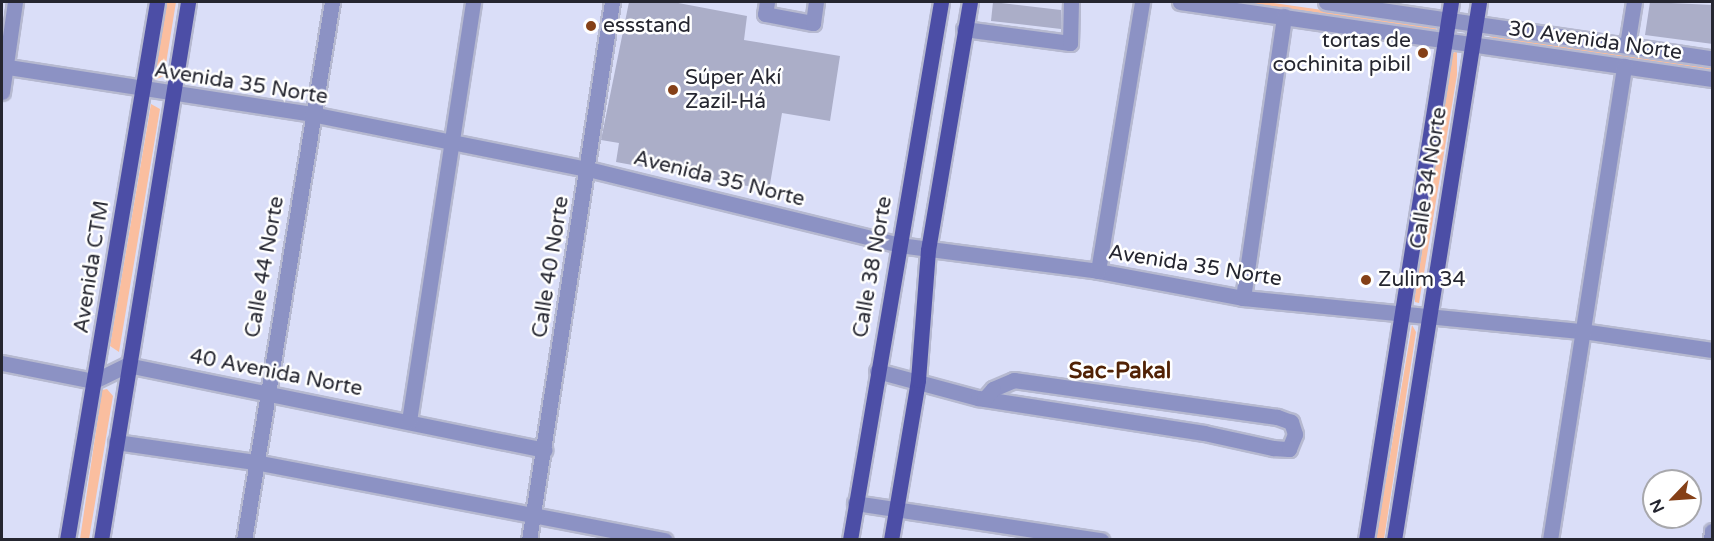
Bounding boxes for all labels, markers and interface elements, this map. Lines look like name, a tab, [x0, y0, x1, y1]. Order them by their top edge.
place label: essstand	[603, 13, 691, 39]
street label: 30 Avenida Norte	[1506, 16, 1684, 66]
marker: essstand	[584, 19, 598, 33]
place label: tortas de cochinita pibil	[1272, 28, 1411, 78]
marker: tortas de cochinita pibil	[1416, 46, 1430, 60]
street label: Avenida 35 Norte	[152, 58, 330, 110]
place label: Súper Akí Zazil-Há	[685, 65, 781, 115]
marker: Súper Akí Zazil-Há	[666, 83, 680, 97]
street label: Calle 34 Norte	[1405, 105, 1453, 251]
street label: Avenida 35 Norte	[631, 146, 807, 212]
street label: Calle 44 Norte	[240, 194, 290, 340]
street label: Calle 40 Norte	[527, 194, 575, 340]
street label: Calle 38 Norte	[848, 194, 898, 340]
street label: Avenida CTM	[69, 199, 115, 335]
street label: Avenida 35 Norte	[1106, 240, 1284, 292]
place label: Zulim 34	[1378, 267, 1466, 293]
marker: Zulim 34	[1359, 273, 1373, 287]
street label: 40 Avenida Norte	[188, 344, 364, 402]
district label: Sac-Pakal	[1069, 359, 1171, 385]
north arrow	[1642, 469, 1702, 529]
text: N	[1646, 496, 1669, 516]

